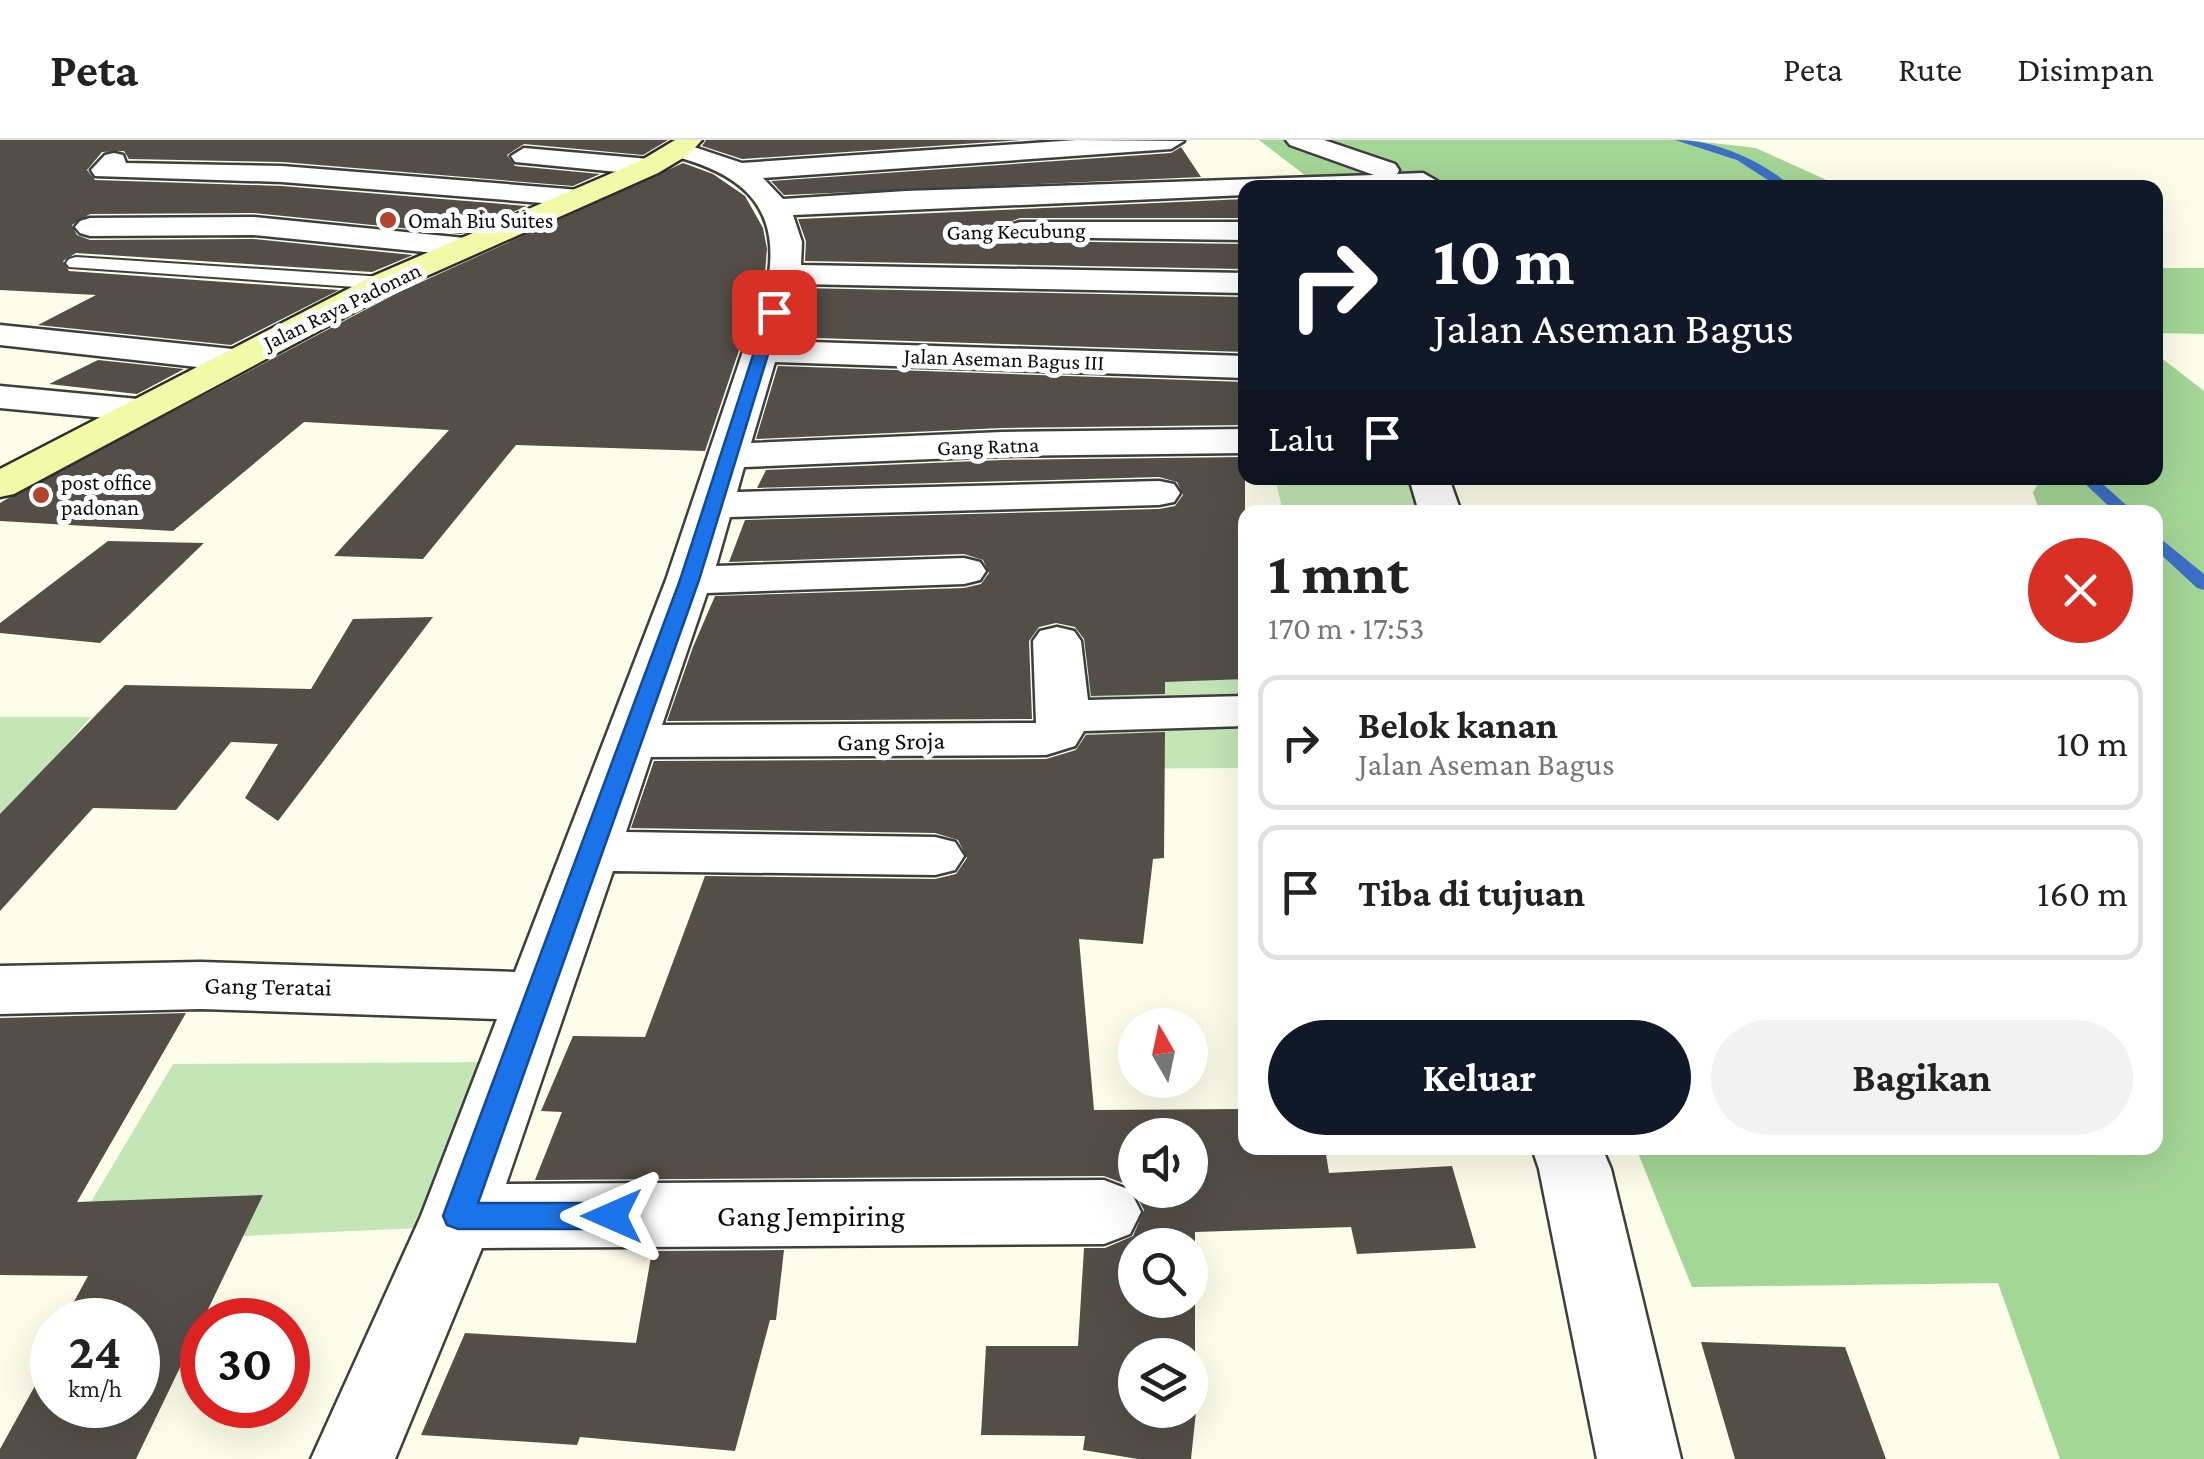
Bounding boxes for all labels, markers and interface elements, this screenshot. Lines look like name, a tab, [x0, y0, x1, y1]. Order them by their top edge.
text: Peta	[50, 43, 138, 96]
text: Peta	[1783, 50, 1843, 89]
text: Rute	[1898, 50, 1962, 89]
text: Disimpan	[2017, 50, 2154, 89]
place label: Omah Biu Suites	[408, 208, 553, 233]
marker: Omah Biu Suites	[377, 209, 399, 231]
street label: Gang Kecubung	[946, 217, 1086, 245]
icon: right	[1268, 220, 1398, 350]
text: 10 m	[1433, 221, 1574, 299]
street label: Jalan Raya Padonan	[257, 257, 425, 356]
pin	[732, 270, 817, 355]
icon: arrive	[747, 285, 802, 340]
text: Jalan Aseman Bagus	[1433, 303, 1794, 353]
street label: Jalan Aseman Bagus III	[901, 343, 1105, 375]
icon: arrive	[1355, 410, 1410, 465]
text: Lalu	[1268, 417, 1335, 459]
street label: Gang Ratna	[937, 432, 1039, 460]
place label: post office padonan	[61, 470, 151, 520]
marker: post office padonan	[30, 484, 52, 506]
button: close	[2028, 538, 2133, 643]
text: 1 mnt	[1268, 539, 1409, 606]
text: 170 m · 17:53	[1268, 610, 1424, 646]
text: Belok kanan	[1358, 704, 1558, 746]
icon: right	[1273, 715, 1328, 770]
text: 10 m	[2056, 722, 2128, 764]
street label: Gang Sroja	[837, 727, 946, 756]
text: Jalan Aseman Bagus	[1358, 746, 1615, 782]
icon: arrive	[1273, 865, 1328, 920]
text: Tiba di tujuan	[1358, 872, 1585, 914]
text: 160 m	[2037, 872, 2128, 914]
street label: Gang Teratai	[204, 971, 332, 1002]
north arrow	[1118, 1008, 1208, 1098]
map controls	[1118, 1008, 1208, 1428]
button: Keluar	[1268, 1020, 1691, 1135]
button: Bagikan	[1711, 1020, 2133, 1135]
button: sound	[1118, 1118, 1208, 1208]
position arrow	[560, 1164, 664, 1268]
street label: Gang Jempiring	[717, 1199, 905, 1233]
button: search	[1118, 1228, 1208, 1318]
speed limit sign: 30	[180, 1298, 310, 1428]
text: 24	[69, 1323, 121, 1379]
button: layers	[1118, 1338, 1208, 1428]
text: km/h	[68, 1375, 122, 1402]

